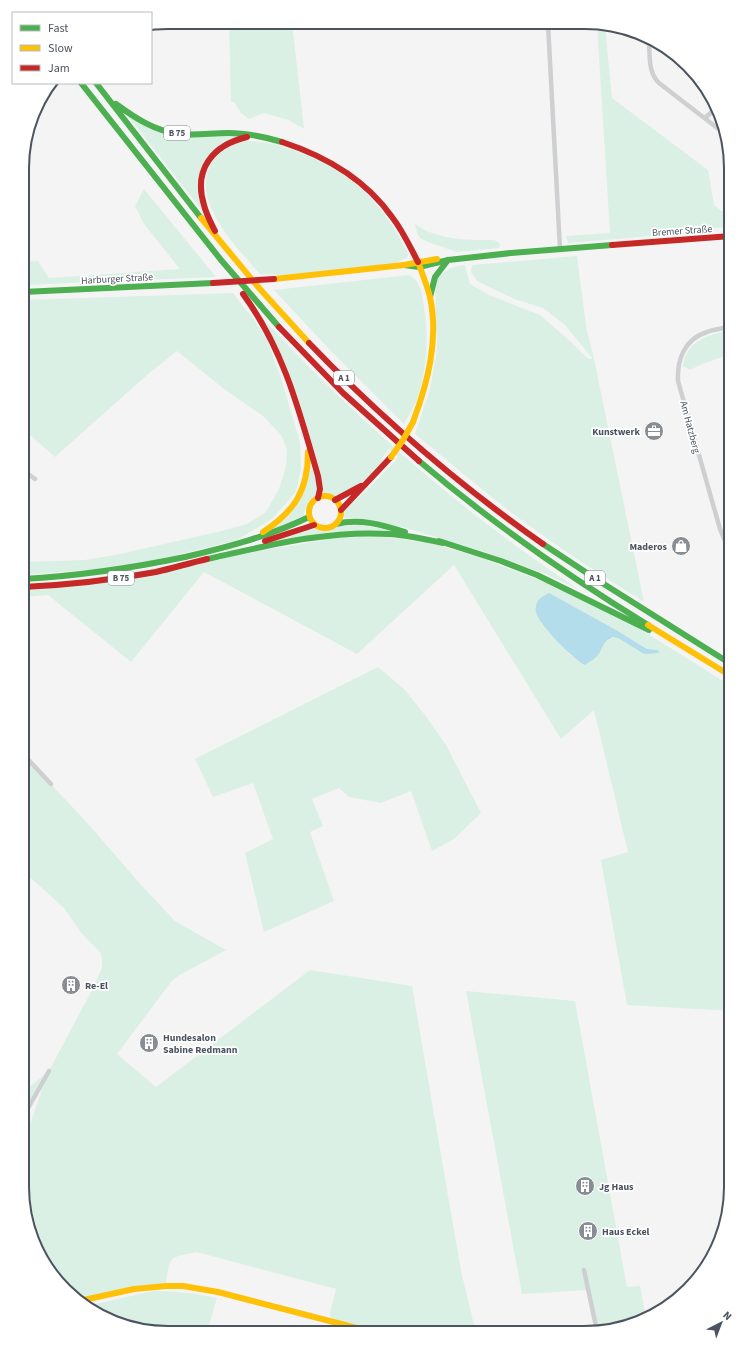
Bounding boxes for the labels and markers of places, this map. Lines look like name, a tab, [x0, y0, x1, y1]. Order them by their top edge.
office icon: Kunstwerk	[643, 420, 665, 442]
place label: Kunstwerk	[592, 425, 641, 439]
shop icon: Maderos	[670, 535, 692, 557]
place label: Maderos	[629, 540, 668, 554]
building icon: Re-El	[60, 974, 82, 996]
place label: Re-El	[85, 979, 108, 993]
place label: Hundesalon Sabine Redmann	[163, 1031, 238, 1057]
building icon: Hundesalon Sabine Redmann	[138, 1032, 160, 1054]
building icon: Jg Haus	[574, 1175, 596, 1197]
place label: Jg Haus	[599, 1180, 634, 1194]
building icon: Haus Eckel	[577, 1220, 599, 1242]
place label: Haus Eckel	[602, 1225, 650, 1239]

